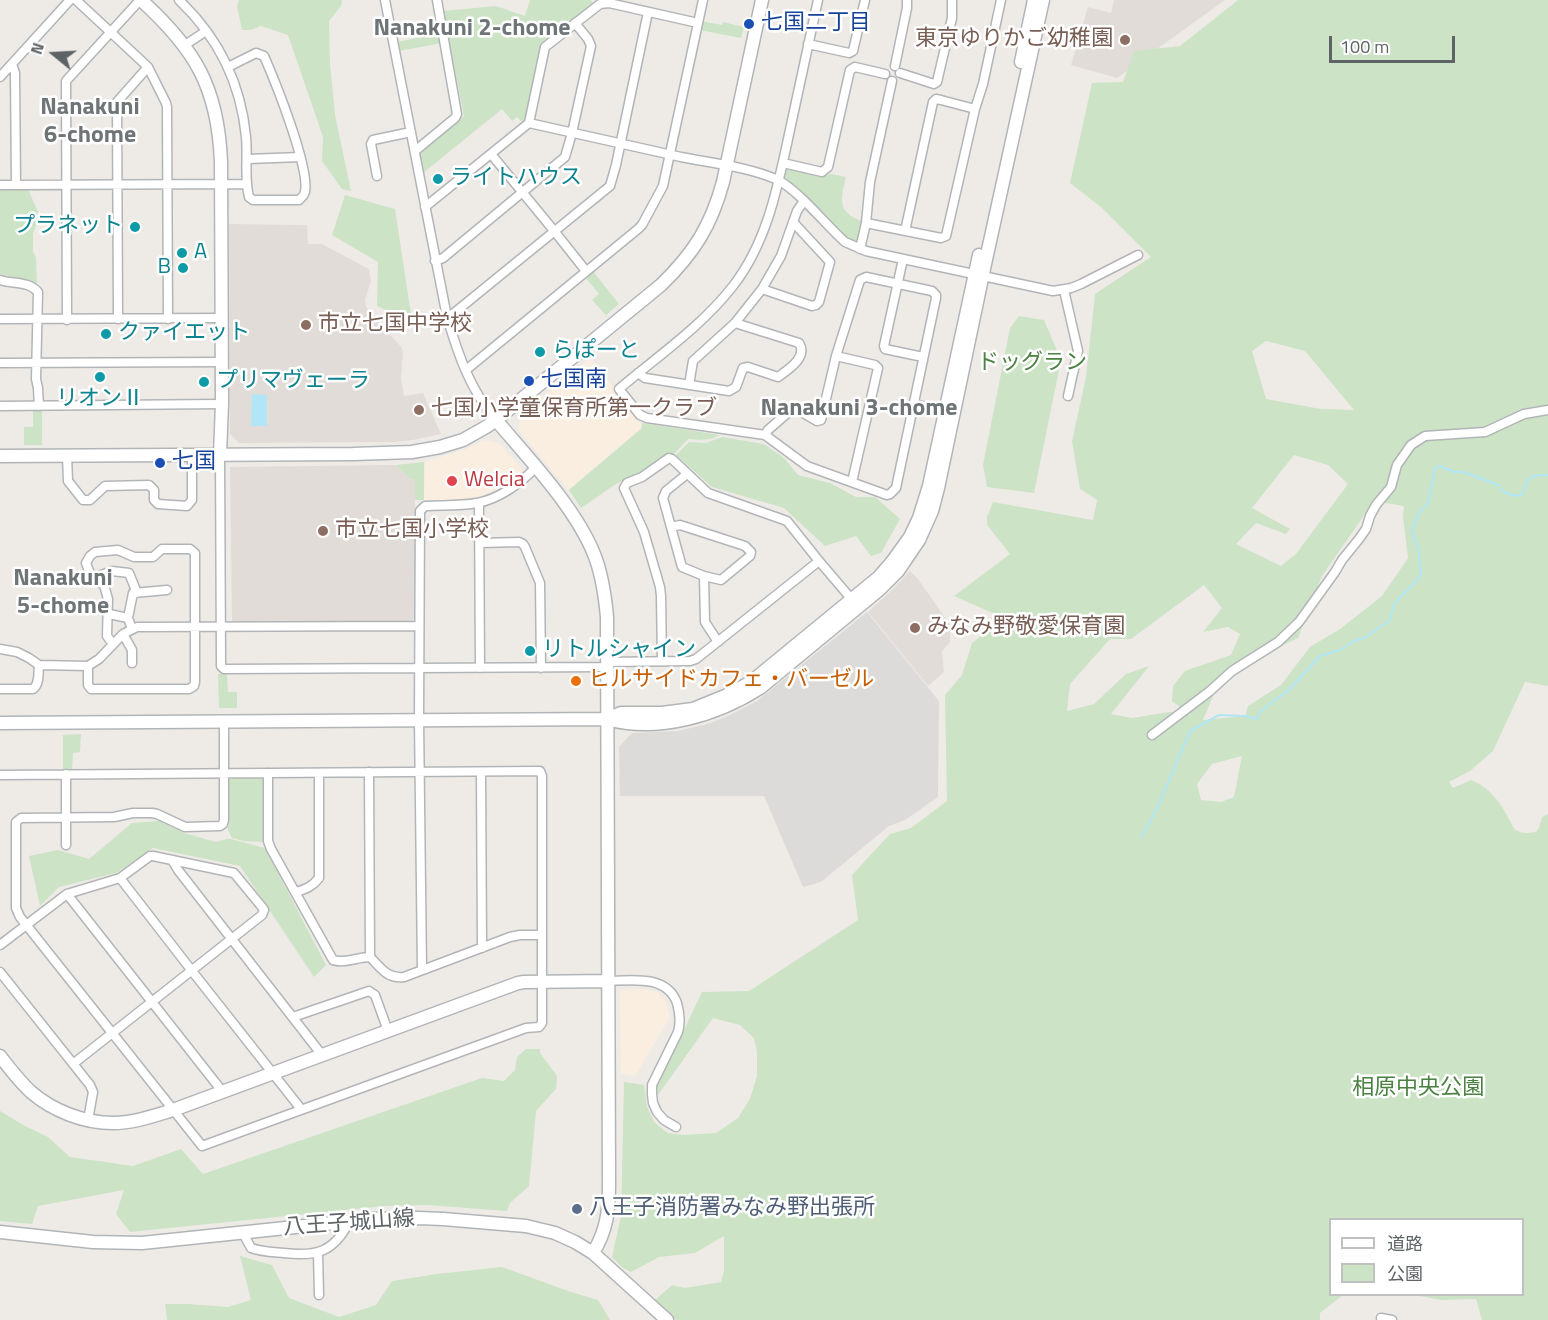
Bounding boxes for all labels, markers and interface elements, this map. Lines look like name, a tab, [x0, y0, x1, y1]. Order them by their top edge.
place label: 七国二丁目	[761, 11, 871, 37]
district label: Nanakuni 2-chome	[373, 15, 571, 43]
marker: 七国二丁目	[742, 17, 756, 31]
north arrow	[24, 24, 84, 84]
scale bar	[1332, 24, 1458, 62]
place label: 東京ゆりかご幼稚園	[915, 27, 1113, 53]
marker: 東京ゆりかご幼稚園	[1118, 33, 1132, 47]
text: 100 m	[1340, 33, 1389, 60]
text: N	[24, 39, 50, 57]
district label: Nanakuni 6-chome	[40, 94, 140, 150]
place label: ライトハウス	[450, 166, 582, 192]
marker: ライトハウス	[431, 172, 445, 186]
place label: プラネット	[13, 214, 123, 240]
marker: プラネット	[128, 220, 142, 234]
place label: A	[194, 240, 207, 266]
marker: A	[175, 246, 189, 260]
place label: B	[157, 255, 171, 281]
marker: B	[176, 261, 190, 275]
place label: 市立七国中学校	[318, 312, 472, 338]
marker: 市立七国中学校	[299, 318, 313, 332]
place label: クァイエット	[118, 321, 250, 347]
marker: クァイエット	[99, 327, 113, 341]
place label: らぽーと	[552, 339, 640, 365]
marker: らぽーと	[533, 345, 547, 359]
park label: ドッグラン	[977, 351, 1087, 377]
place label: 七国南	[541, 368, 607, 394]
place label: プリマヴェーラ	[216, 369, 370, 395]
marker: リオンⅡ	[93, 370, 107, 384]
marker: 七国南	[522, 374, 536, 388]
marker: プリマヴェーラ	[197, 375, 211, 389]
place label: リオンⅡ	[56, 387, 144, 413]
district label: Nanakuni 3-chome	[760, 395, 958, 423]
place label: 七国小学童保育所第一クラブ	[431, 397, 717, 423]
marker: 七国小学童保育所第一クラブ	[412, 403, 426, 417]
place label: 七国	[172, 450, 216, 476]
marker: 七国	[153, 456, 167, 470]
place label: Welcia	[464, 468, 525, 494]
marker: Welcia	[445, 474, 459, 488]
place label: 市立七国小学校	[335, 518, 489, 544]
marker: 市立七国小学校	[316, 524, 330, 538]
district label: Nanakuni 5-chome	[13, 565, 113, 621]
place label: みなみ野敬愛保育園	[927, 615, 1125, 641]
marker: みなみ野敬愛保育園	[908, 621, 922, 635]
place label: リトルシャイン	[542, 638, 696, 664]
marker: リトルシャイン	[523, 644, 537, 658]
place label: ヒルサイドカフェ・バーゼル	[588, 668, 874, 694]
marker: ヒルサイドカフェ・バーゼル	[569, 674, 583, 688]
park label: 相原中央公園	[1352, 1076, 1484, 1102]
place label: 八王子消防署みなみ野出張所	[589, 1196, 875, 1222]
marker: 八王子消防署みなみ野出張所	[570, 1202, 584, 1216]
street label: 八王子城山線	[282, 1206, 416, 1242]
legend	[1329, 1218, 1524, 1296]
text: 道路	[1387, 1230, 1423, 1257]
text: 公園	[1387, 1260, 1423, 1287]

